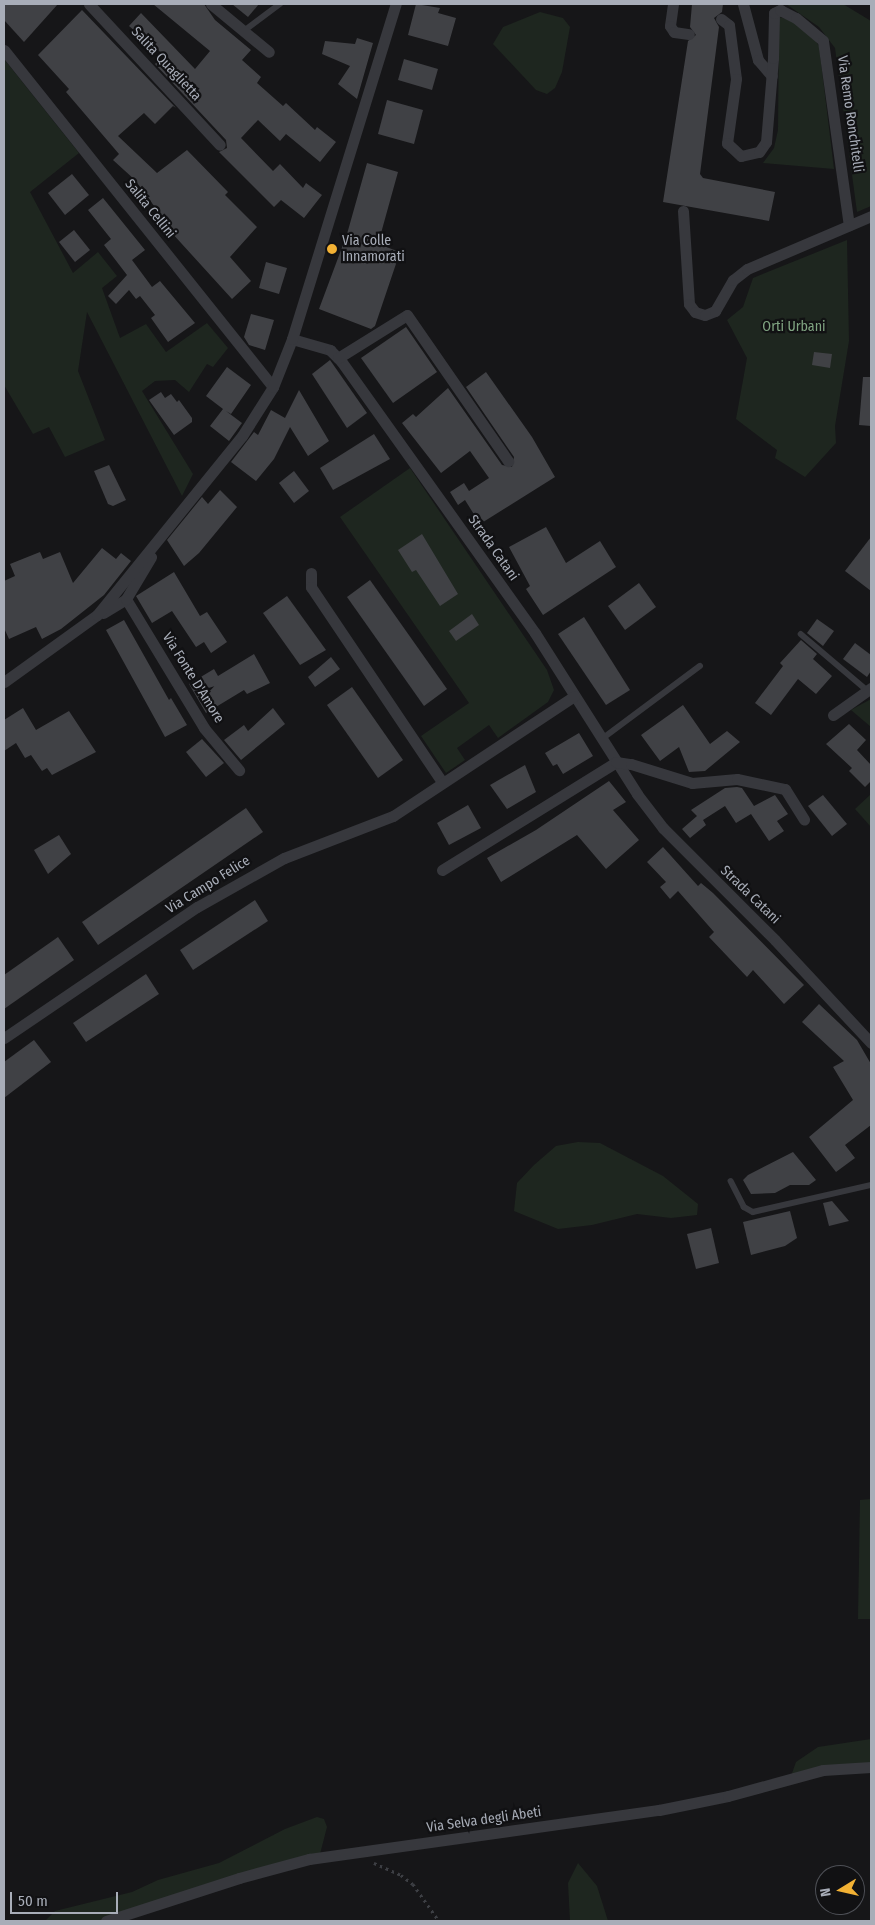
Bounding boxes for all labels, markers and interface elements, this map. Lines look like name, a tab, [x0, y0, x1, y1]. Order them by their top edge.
street label: Salita Quaglietta	[127, 24, 205, 104]
street label: Via Remo Ronchitelli	[833, 54, 867, 174]
street label: Salita Cellini	[121, 176, 179, 242]
place label: Via Colle Innamorati	[342, 233, 405, 266]
marker: Via Colle Innamorati	[326, 243, 338, 255]
park label: Orti Urbani	[762, 319, 826, 335]
street label: Strada Catani	[464, 512, 522, 584]
street label: Via Fonte D'Amore	[159, 630, 227, 726]
street label: Via Campo Felice	[163, 852, 253, 918]
street label: Strada Catani	[717, 862, 783, 928]
street label: Via Selva degli Abeti	[426, 1804, 542, 1836]
north arrow	[815, 1865, 865, 1915]
scale bar	[12, 1882, 120, 1914]
text: N	[817, 1887, 835, 1898]
text: 50 m	[18, 1892, 48, 1910]

